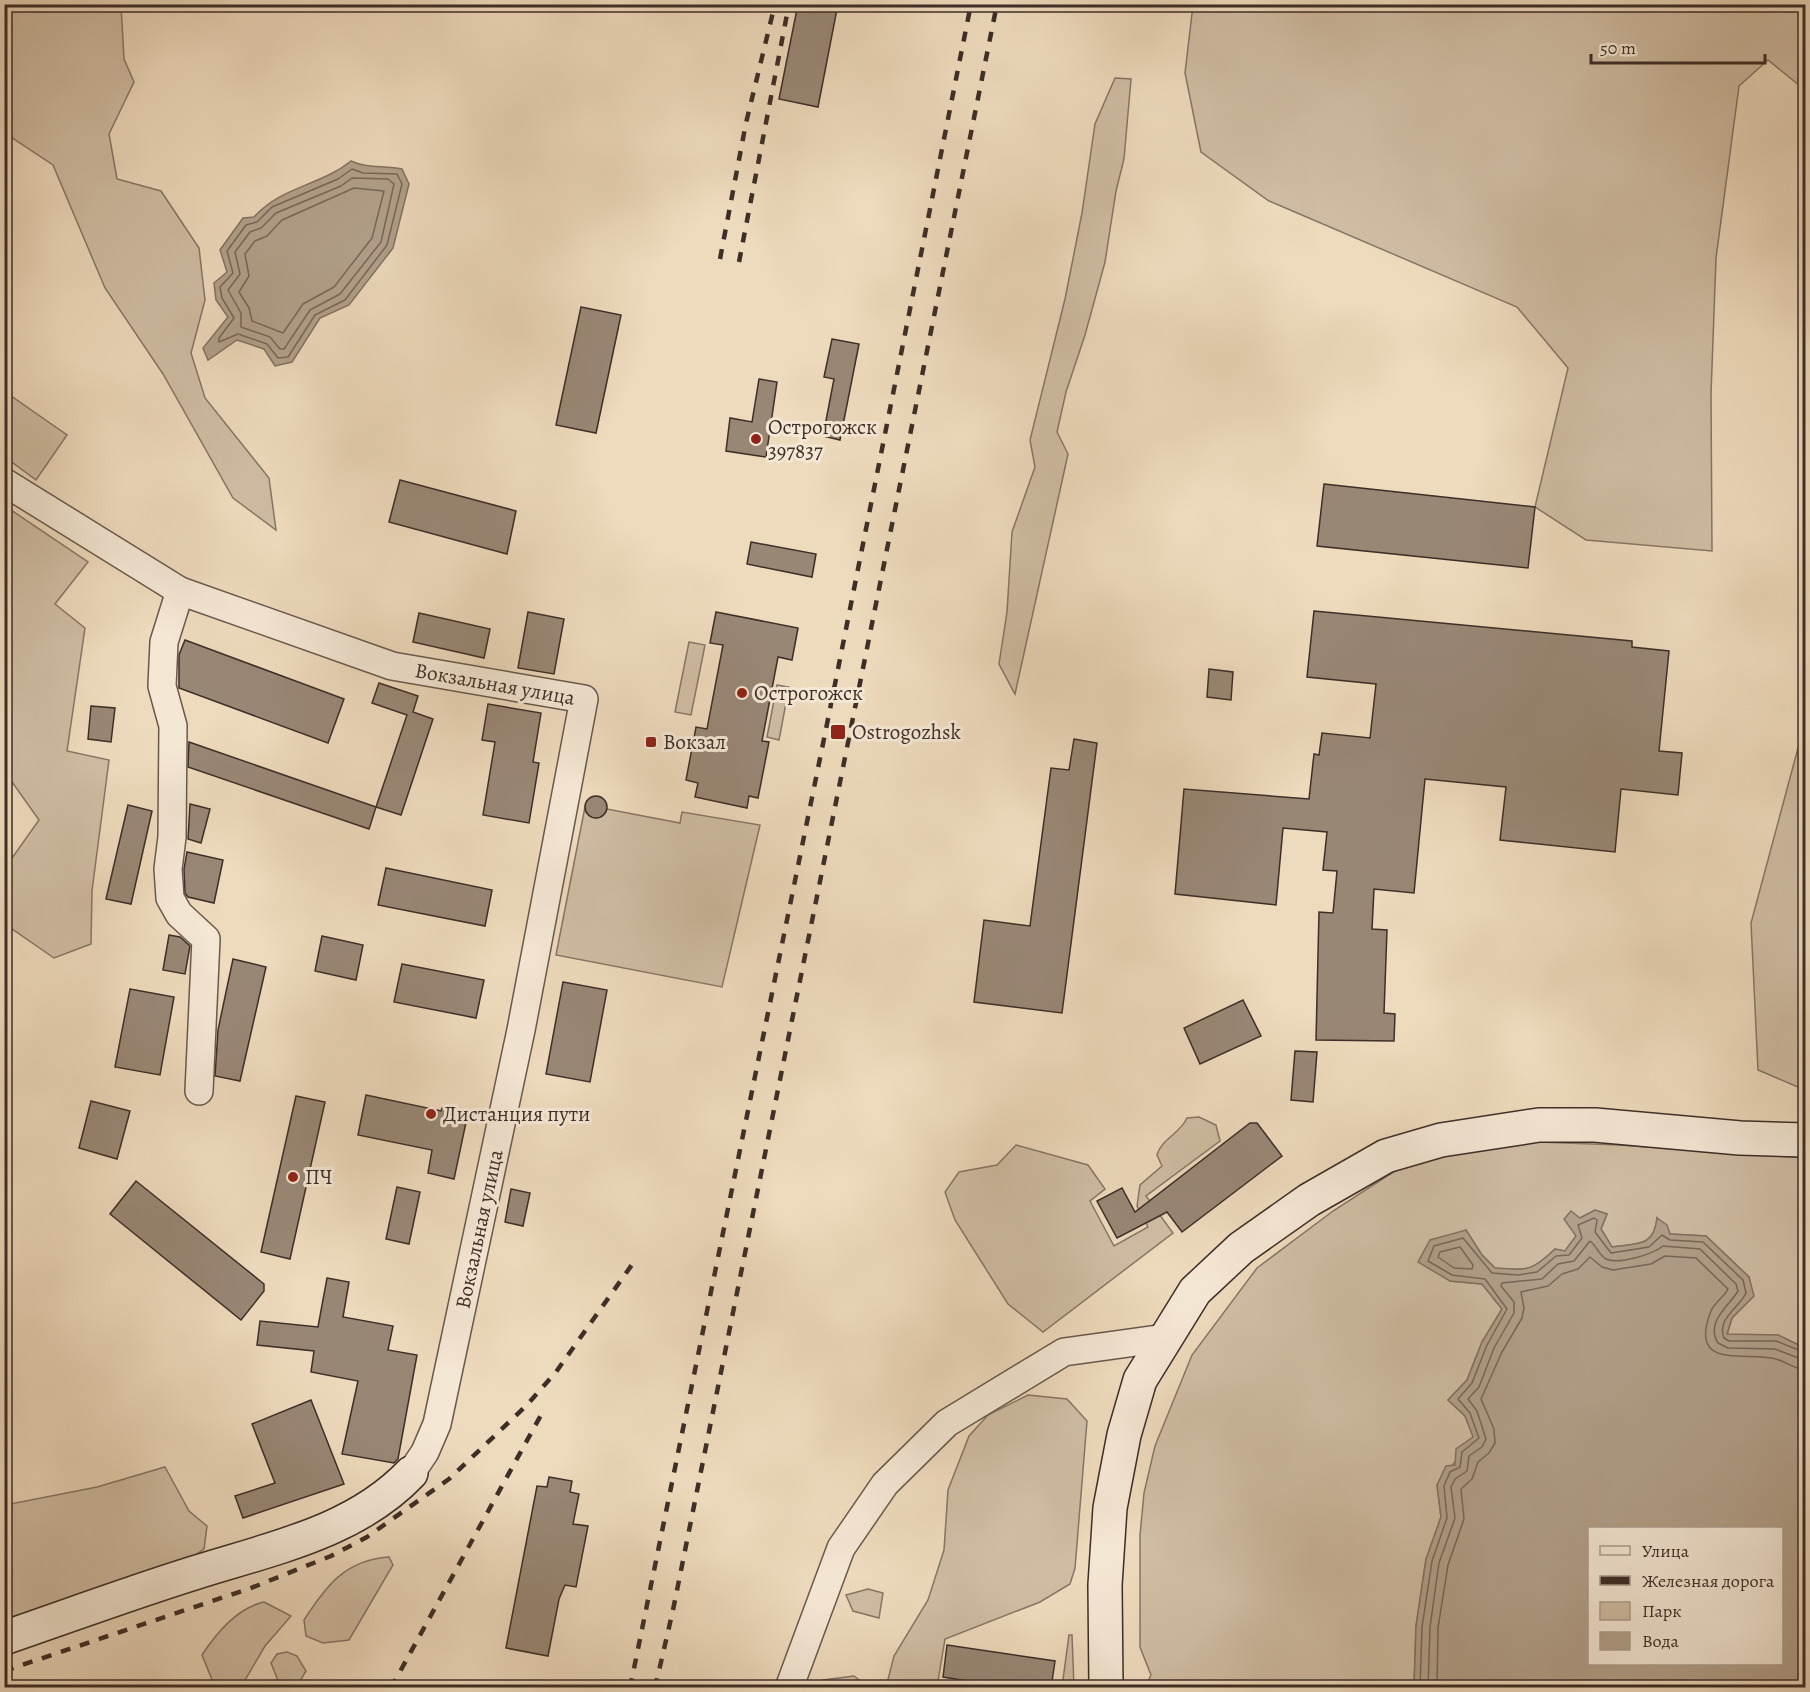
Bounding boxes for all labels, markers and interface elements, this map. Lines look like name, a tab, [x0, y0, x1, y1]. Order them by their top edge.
scale bar	[1591, 27, 1765, 65]
text: 50 m	[1600, 36, 1636, 60]
place label: Острогожск 397837	[768, 413, 877, 465]
marker: Острогожск 397837	[749, 432, 763, 446]
street label: Вокзальная улица	[413, 656, 577, 712]
place label: Острогожск	[754, 679, 863, 707]
marker: Острогожск	[735, 686, 749, 700]
place label: Ostrogozhsk	[852, 718, 961, 746]
marker: Ostrogozhsk	[829, 723, 847, 741]
place label: Вокзал	[663, 728, 726, 756]
marker: Вокзал	[644, 735, 658, 749]
place label: Дистанция пути	[443, 1100, 590, 1128]
marker: Дистанция пути	[424, 1107, 438, 1121]
street label: Вокзальная улица	[448, 1147, 510, 1311]
place label: ПЧ	[305, 1163, 332, 1191]
marker: ПЧ	[286, 1170, 300, 1184]
legend	[1588, 1527, 1783, 1665]
text: Улица	[1642, 1539, 1690, 1563]
text: Железная дорога	[1642, 1569, 1775, 1593]
text: Парк	[1642, 1599, 1682, 1623]
text: Вода	[1642, 1629, 1680, 1653]

